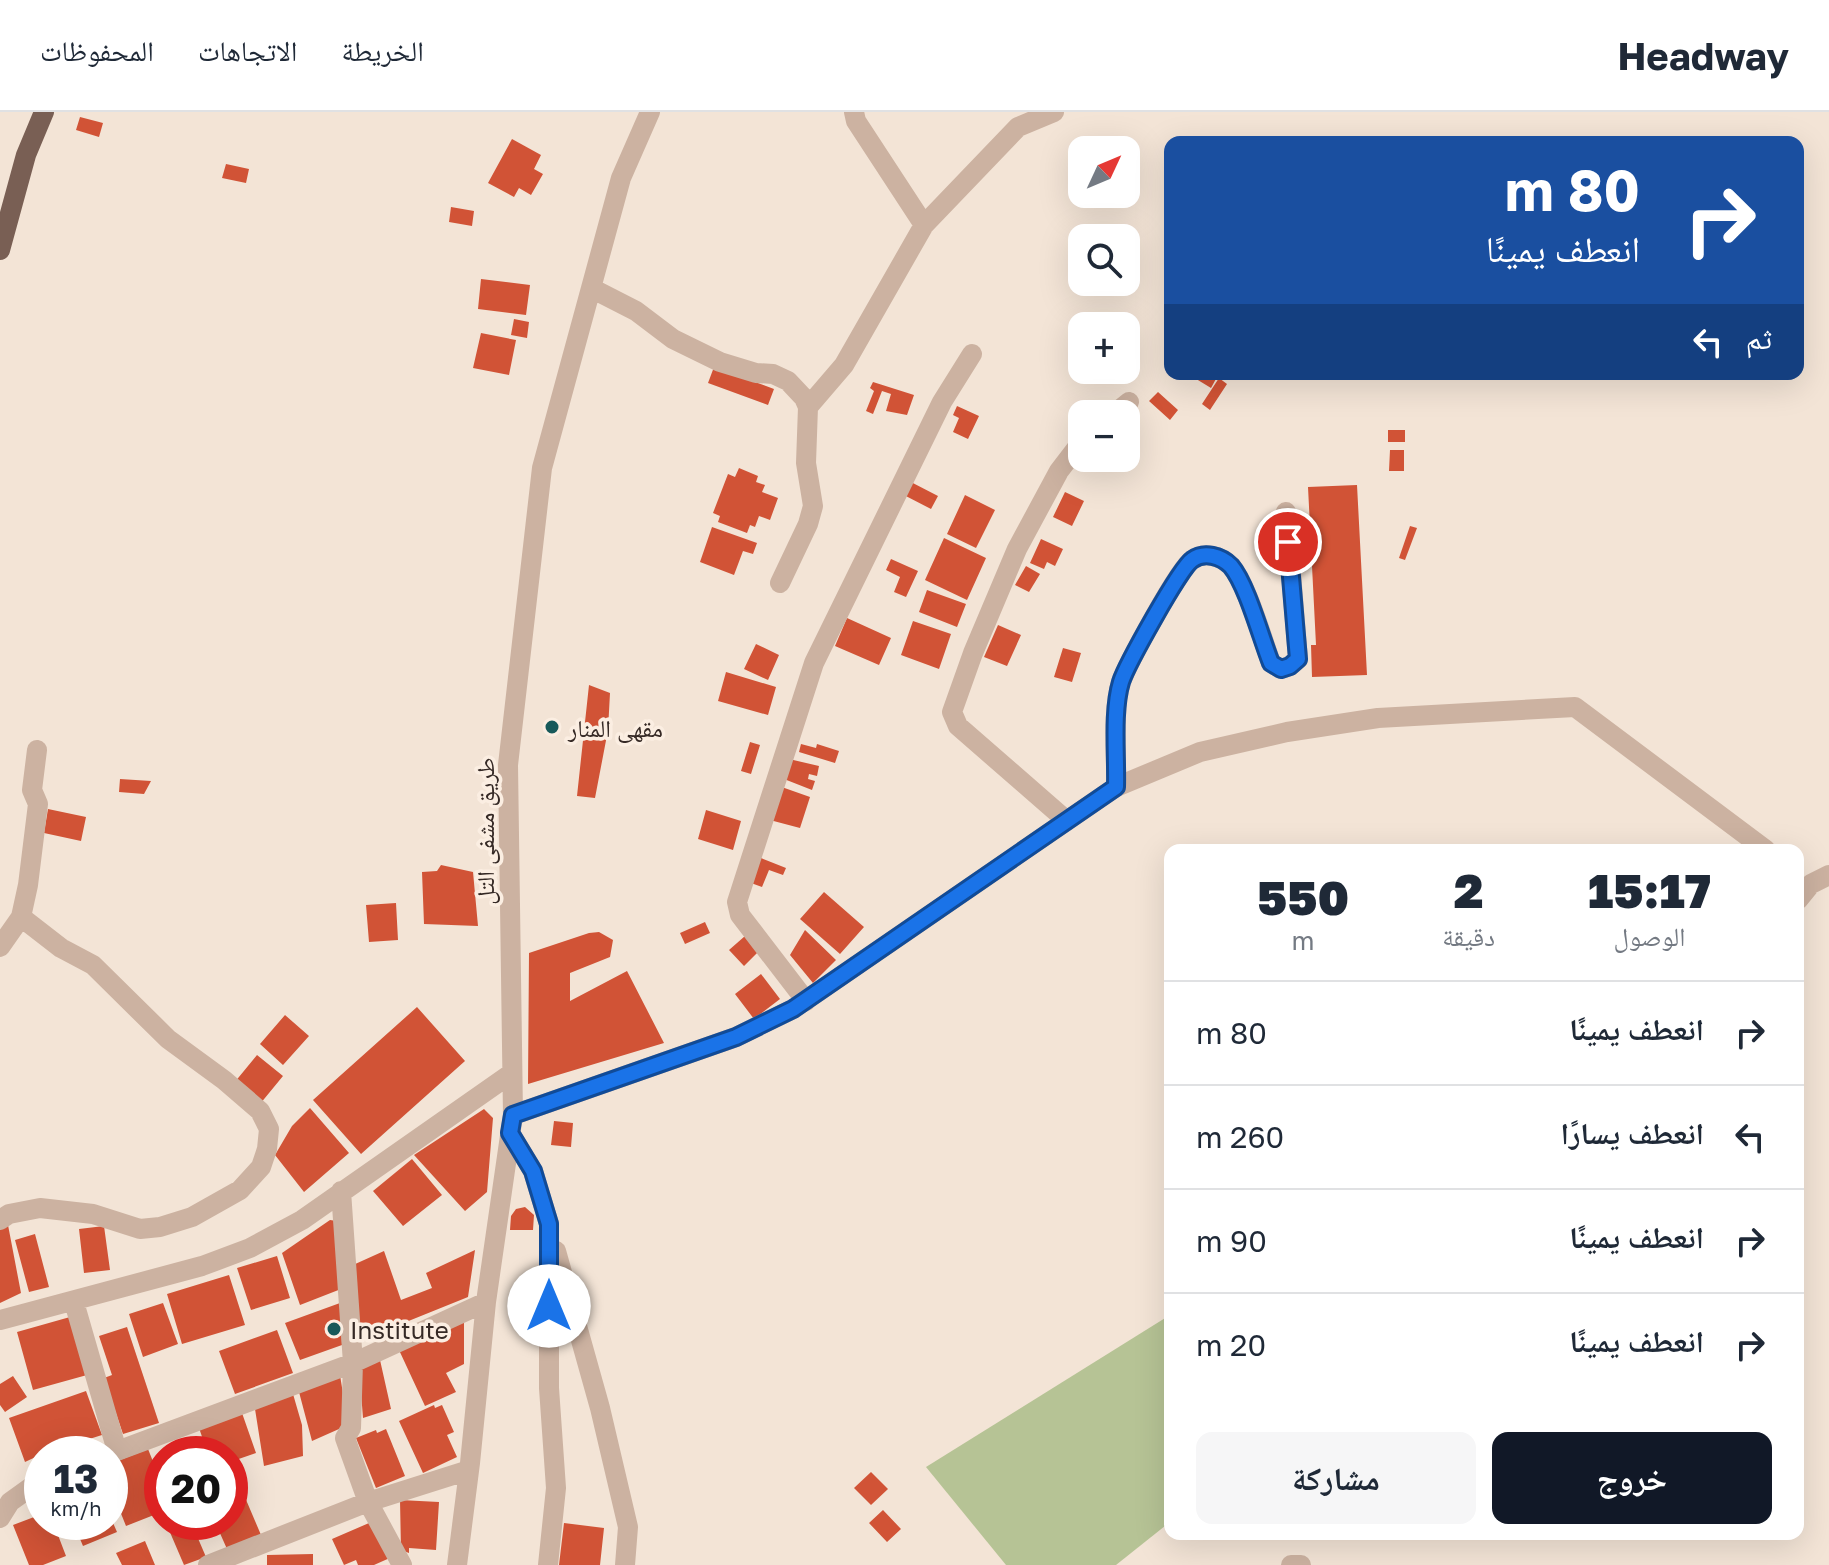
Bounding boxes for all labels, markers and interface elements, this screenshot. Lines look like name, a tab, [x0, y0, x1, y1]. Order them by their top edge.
text: Headway	[1617, 33, 1789, 78]
text: المحفوظات	[40, 34, 154, 67]
text: الاتجاهات	[198, 34, 297, 67]
text: الخريطة	[341, 34, 424, 67]
north arrow	[1068, 136, 1140, 208]
map controls	[1068, 136, 1140, 472]
text: 80 m	[1505, 156, 1640, 223]
icon: right	[1668, 168, 1772, 272]
button: search	[1068, 224, 1140, 296]
text: انعطف يمينًا	[1486, 227, 1640, 270]
button: +	[1068, 312, 1140, 384]
icon: left	[1686, 320, 1730, 364]
text: ثم	[1746, 320, 1772, 356]
button: −	[1068, 400, 1140, 472]
pin	[1254, 508, 1322, 576]
icon: arrive	[1266, 520, 1310, 564]
place label: مقهى المنار	[567, 713, 663, 743]
marker: مقهى المنار	[543, 718, 561, 736]
street label: طريق مشفى التل	[470, 757, 500, 905]
text: 2	[1454, 861, 1483, 919]
text: 15:17	[1588, 861, 1711, 919]
text: 550	[1257, 868, 1349, 926]
text: دقيقة	[1442, 921, 1495, 952]
text: الوصول	[1614, 921, 1685, 952]
text: m	[1292, 925, 1315, 956]
text: انعطف يمينًا	[1569, 1011, 1704, 1047]
icon: right	[1728, 1011, 1772, 1055]
text: 80 m	[1196, 1015, 1267, 1051]
text: انعطف يسارًا	[1560, 1115, 1704, 1151]
icon: left	[1728, 1115, 1772, 1159]
text: 260 m	[1196, 1119, 1284, 1155]
text: انعطف يمينًا	[1569, 1219, 1704, 1255]
icon: right	[1728, 1219, 1772, 1263]
text: 90 m	[1196, 1223, 1267, 1259]
position arrow	[507, 1264, 591, 1348]
place label: Institute	[350, 1315, 449, 1344]
marker: Institute	[325, 1320, 343, 1338]
text: انعطف يمينًا	[1569, 1323, 1704, 1359]
icon: right	[1728, 1323, 1772, 1367]
text: 20 m	[1196, 1327, 1266, 1363]
button: مشاركة	[1196, 1432, 1476, 1524]
button: خروج	[1492, 1432, 1772, 1524]
speed limit sign: 20	[144, 1436, 248, 1540]
text: 13	[54, 1454, 99, 1502]
text: km/h	[51, 1496, 101, 1520]

